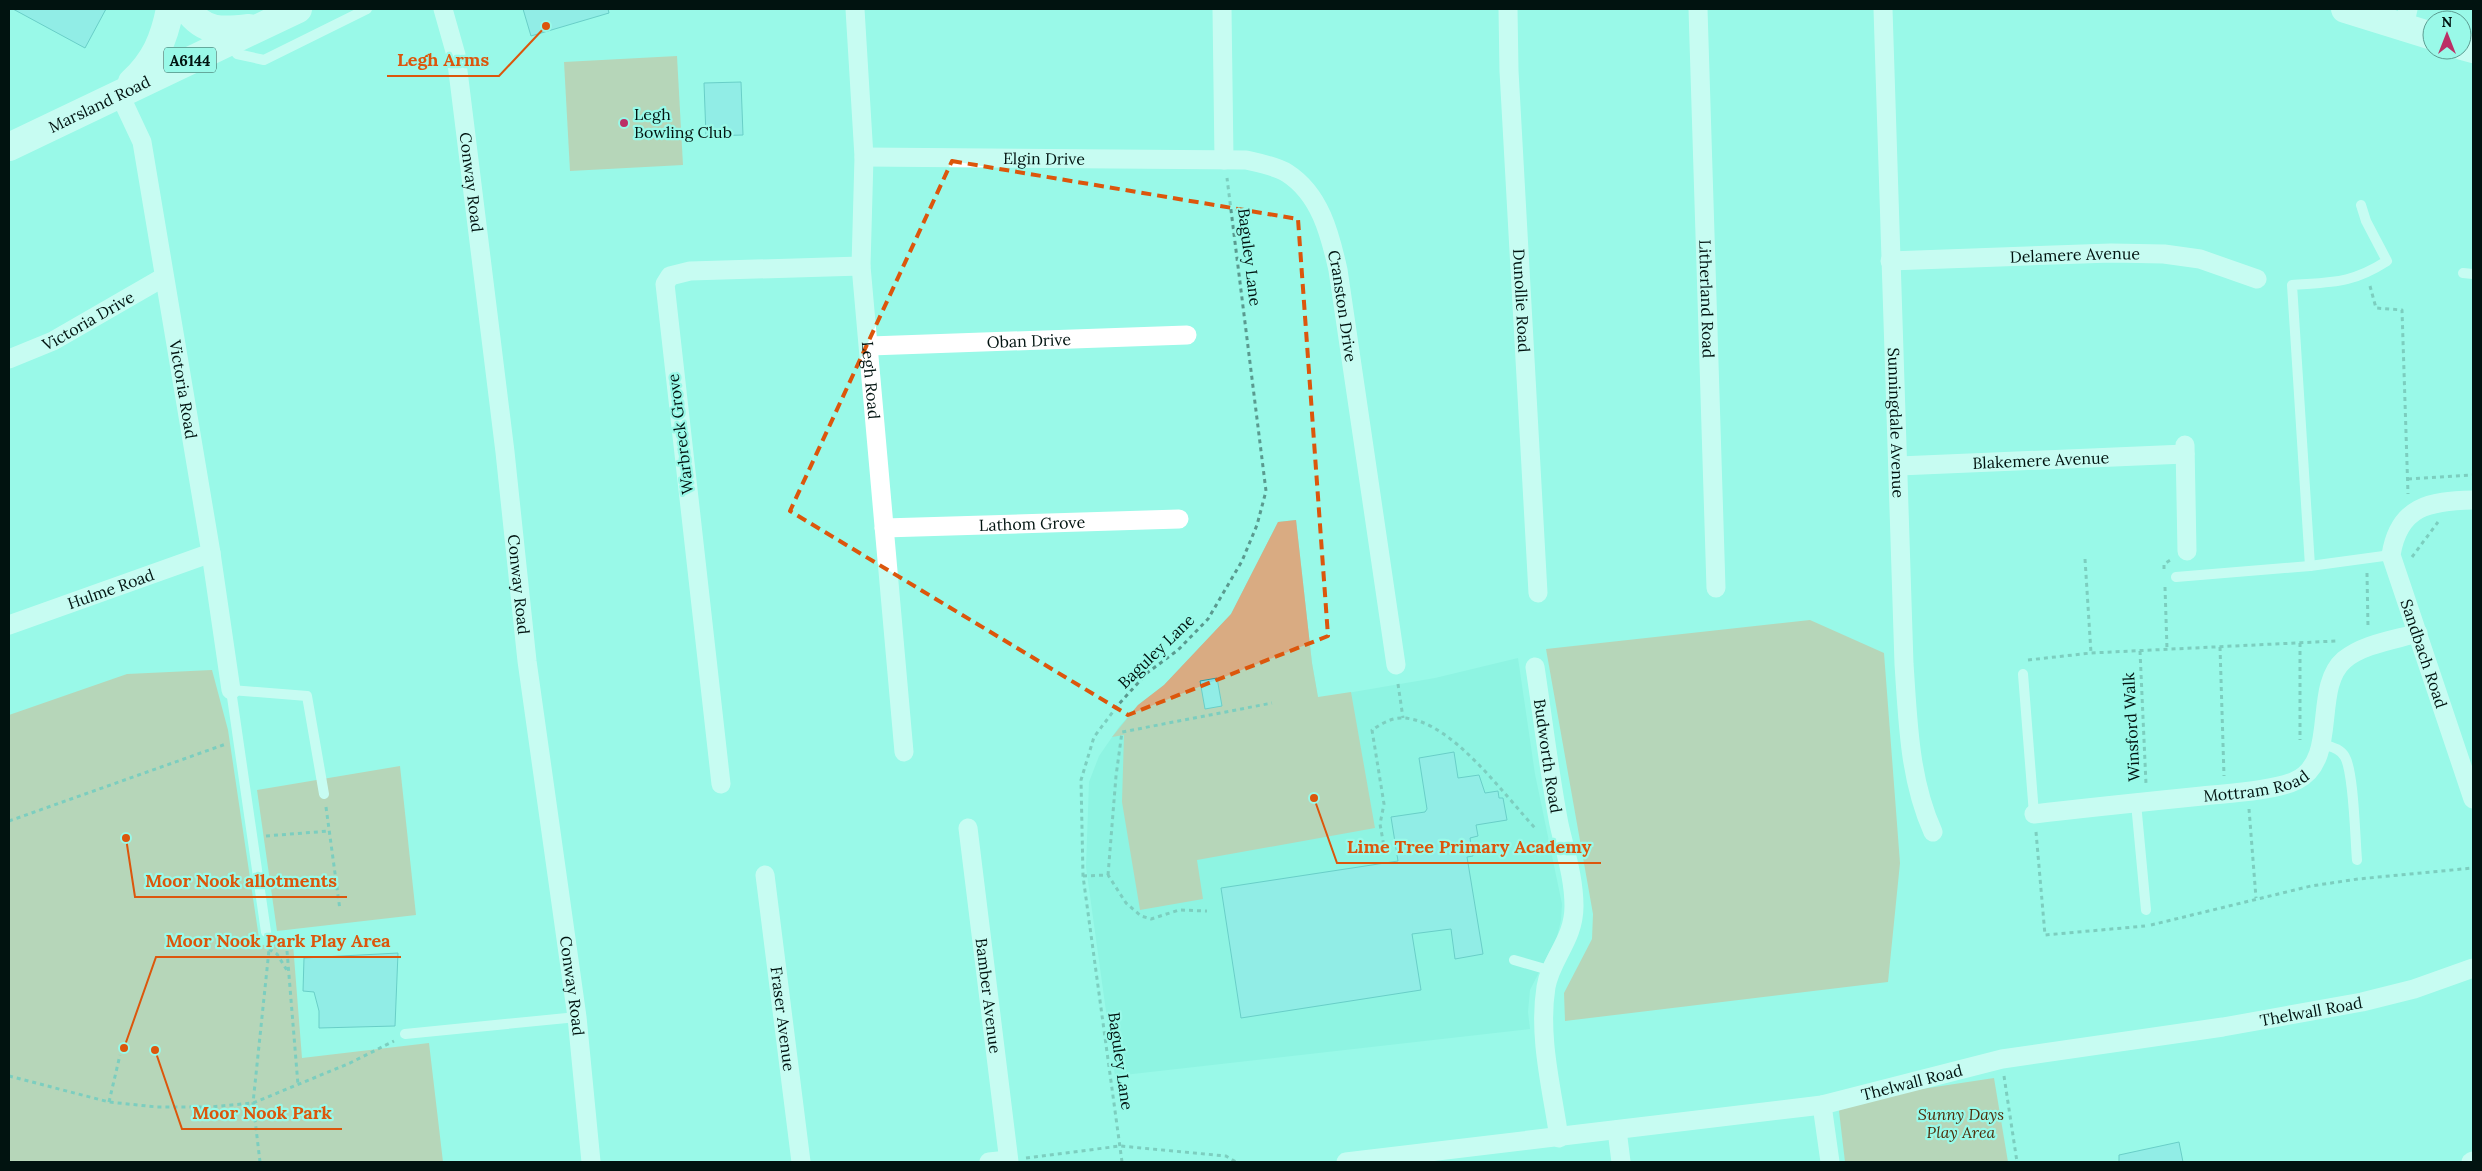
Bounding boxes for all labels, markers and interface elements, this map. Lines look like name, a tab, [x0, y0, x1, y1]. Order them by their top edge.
north arrow	[2422, 10, 2472, 60]
text: N	[2442, 13, 2453, 31]
callout: Legh Arms	[387, 43, 499, 76]
road number: A6144	[164, 48, 216, 72]
text: Legh Arms	[397, 48, 489, 71]
street label: Marsland Road	[45, 71, 154, 137]
place label: Legh Bowling Club	[634, 104, 732, 142]
marker: Legh Bowling Club	[618, 117, 630, 129]
street label: Conway Road	[456, 131, 488, 234]
street label: Elgin Drive	[1003, 148, 1085, 169]
street label: Baguley Lane	[1234, 207, 1266, 307]
street label: Litherland Road	[1695, 239, 1719, 359]
street label: Delamere Avenue	[2009, 243, 2141, 267]
street label: Cranston Drive	[1324, 248, 1361, 363]
street label: Dunollie Road	[1509, 248, 1535, 353]
street label: Victoria Drive	[38, 286, 138, 355]
street label: Oban Drive	[986, 329, 1072, 352]
street label: Victoria Road	[165, 338, 202, 441]
street label: Legh Road	[858, 340, 885, 420]
street label: Sunningdale Avenue	[1884, 347, 1909, 499]
street label: Warbreck Grove	[663, 372, 697, 495]
street label: Blakemere Avenue	[1972, 447, 2110, 473]
street label: Lathom Grove	[978, 512, 1086, 535]
street label: Conway Road	[504, 533, 534, 636]
street label: Hulme Road	[65, 564, 157, 613]
street label: Sandbach Road	[2397, 597, 2452, 711]
street label: Baguley Lane	[1114, 609, 1199, 692]
street label: Winsford Walk	[2118, 672, 2144, 782]
street label: Budworth Road	[1530, 698, 1567, 815]
street label: Mottram Road	[2202, 765, 2313, 806]
callout: Lime Tree Primary Academy	[1337, 830, 1601, 863]
text: Lime Tree Primary Academy	[1347, 835, 1591, 858]
callout: Moor Nook allotments	[135, 864, 347, 897]
text: Moor Nook allotments	[145, 869, 337, 892]
callout: Moor Nook Park Play Area	[156, 924, 401, 957]
text: Moor Nook Park Play Area	[165, 929, 391, 952]
street label: Conway Road	[556, 935, 589, 1037]
street label: Bamber Avenue	[972, 937, 1006, 1055]
street label: Fraser Avenue	[767, 965, 800, 1073]
street label: Thelwall Road	[2258, 992, 2364, 1030]
street label: Baguley Lane	[1104, 1011, 1138, 1111]
street label: Thelwall Road	[1859, 1059, 1965, 1105]
callout: Moor Nook Park	[182, 1096, 342, 1129]
text: Moor Nook Park	[192, 1101, 332, 1124]
park label: Sunny Days Play Area	[1918, 1104, 2004, 1142]

